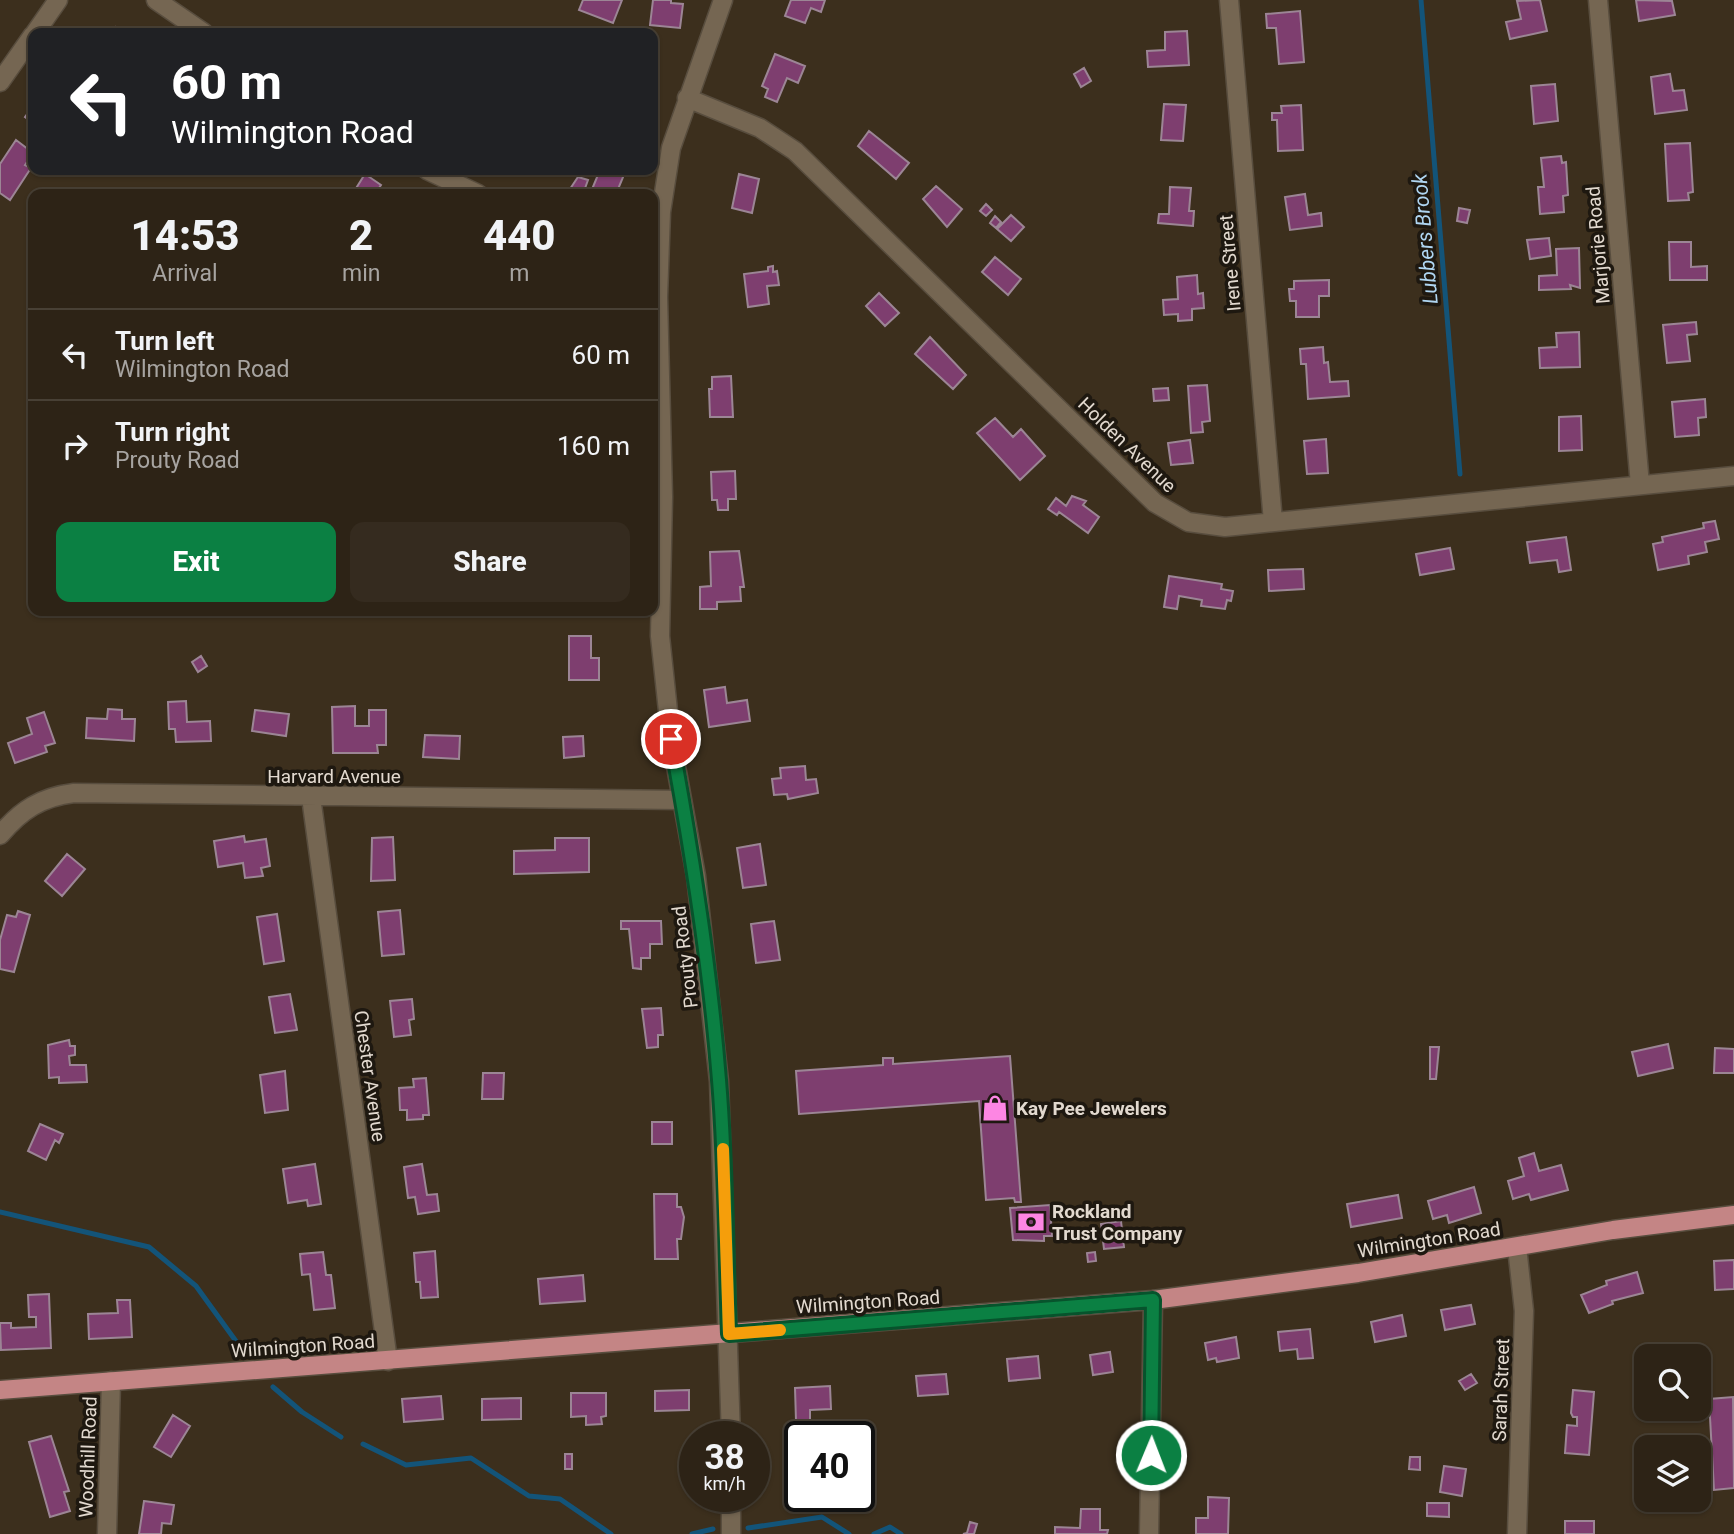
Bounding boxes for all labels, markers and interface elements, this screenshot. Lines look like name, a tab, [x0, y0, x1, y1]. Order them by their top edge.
text: 60 m	[171, 54, 282, 111]
icon: left	[56, 56, 147, 147]
text: Wilmington Road	[171, 113, 414, 151]
water label: Lubbers Brook	[1407, 172, 1443, 305]
street label: Marjorie Road	[1581, 185, 1615, 305]
text: 14:53	[130, 211, 240, 260]
text: 2	[349, 211, 373, 260]
text: 440	[483, 211, 556, 260]
street label: Irene Street	[1214, 214, 1246, 312]
text: Arrival	[152, 260, 218, 287]
text: min	[342, 260, 380, 287]
text: m	[509, 260, 529, 287]
text: Turn left	[115, 326, 214, 356]
icon: left	[56, 336, 94, 374]
text: 60 m	[572, 340, 630, 370]
text: Wilmington Road	[115, 356, 290, 383]
street label: Holden Avenue	[1073, 393, 1181, 497]
text: Turn right	[115, 417, 230, 447]
icon: right	[56, 427, 94, 465]
text: 160 m	[557, 431, 630, 461]
text: Prouty Road	[115, 447, 240, 474]
button: Exit	[56, 522, 336, 602]
button: Share	[350, 522, 630, 602]
pin	[641, 709, 701, 769]
icon: arrive	[652, 720, 690, 758]
street label: Harvard Avenue	[267, 765, 401, 788]
street label: Prouty Road	[667, 904, 703, 1010]
street label: Chester Avenue	[349, 1009, 391, 1143]
shop icon: Kay Pee Jewelers	[980, 1093, 1010, 1123]
place label: Kay Pee Jewelers	[1016, 1097, 1167, 1120]
place label: Rockland Trust Company	[1052, 1200, 1183, 1245]
bank icon: Rockland Trust Company	[1016, 1207, 1046, 1237]
street label: Wilmington Road	[1356, 1217, 1502, 1263]
street label: Wilmington Road	[795, 1285, 941, 1319]
street label: Wilmington Road	[230, 1329, 376, 1363]
street label: Sarah Street	[1488, 1338, 1514, 1442]
map controls	[1634, 1344, 1711, 1512]
button: search	[1634, 1344, 1711, 1421]
street label: Woodhill Road	[74, 1396, 102, 1518]
position arrow	[1114, 1418, 1188, 1492]
speed limit sign: 40	[784, 1421, 875, 1512]
button: layers	[1634, 1435, 1711, 1512]
text: 38	[704, 1437, 745, 1478]
text: km/h	[703, 1473, 746, 1494]

